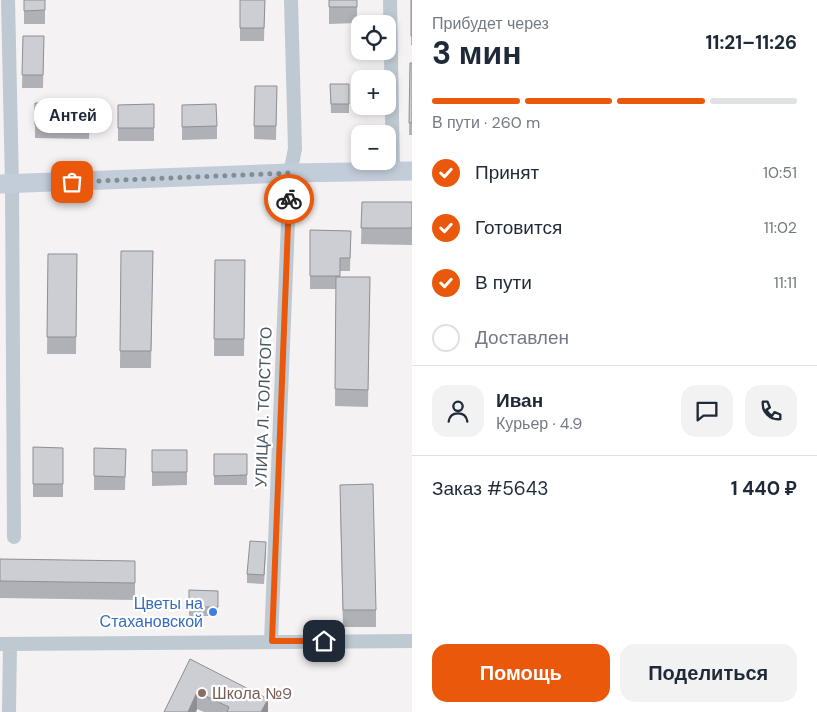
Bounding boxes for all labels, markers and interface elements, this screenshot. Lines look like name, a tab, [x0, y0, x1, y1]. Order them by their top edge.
text: Прибудет через	[432, 13, 549, 34]
map controls	[351, 15, 396, 170]
button: locate	[351, 15, 396, 60]
text: 11:21–11:26	[706, 30, 797, 55]
text: 3 мин	[432, 32, 522, 74]
button: +	[351, 70, 396, 115]
callout: Антей	[33, 97, 111, 132]
text: Антей	[49, 105, 97, 126]
text: В пути · 260 m	[432, 112, 540, 133]
button: −	[351, 125, 396, 170]
icon: check	[432, 159, 460, 187]
text: Принят	[475, 160, 539, 185]
pin	[51, 161, 93, 203]
text: 10:51	[763, 162, 797, 183]
icon: bag	[58, 168, 86, 196]
courier	[264, 174, 314, 224]
icon: bike	[275, 185, 303, 213]
icon: check	[432, 214, 460, 242]
text: Готовится	[475, 215, 562, 240]
text: 11:02	[764, 217, 797, 238]
icon: check	[432, 269, 460, 297]
text: В пути	[475, 270, 532, 295]
text: 11:11	[774, 272, 797, 293]
text: Доставлен	[475, 325, 569, 350]
street label: УЛИЦА Л. ТОЛСТОГО	[250, 326, 277, 488]
button: person	[432, 385, 484, 437]
button: chat	[681, 385, 733, 437]
button: phone	[745, 385, 797, 437]
text: Иван	[496, 388, 543, 413]
text: Курьер · 4.9	[496, 413, 582, 434]
text: Заказ #5643	[432, 476, 548, 501]
text: 1 440 ₽	[731, 476, 797, 501]
place label: Цветы на Стахановской	[100, 593, 203, 632]
marker: Цветы на Стахановской	[207, 606, 219, 618]
pin	[303, 620, 345, 662]
icon: home	[310, 627, 338, 655]
button: Помощь	[432, 644, 610, 702]
button: Поделиться	[620, 644, 797, 702]
place label: Школа №9	[212, 683, 292, 704]
marker: Школа №9	[196, 687, 208, 699]

